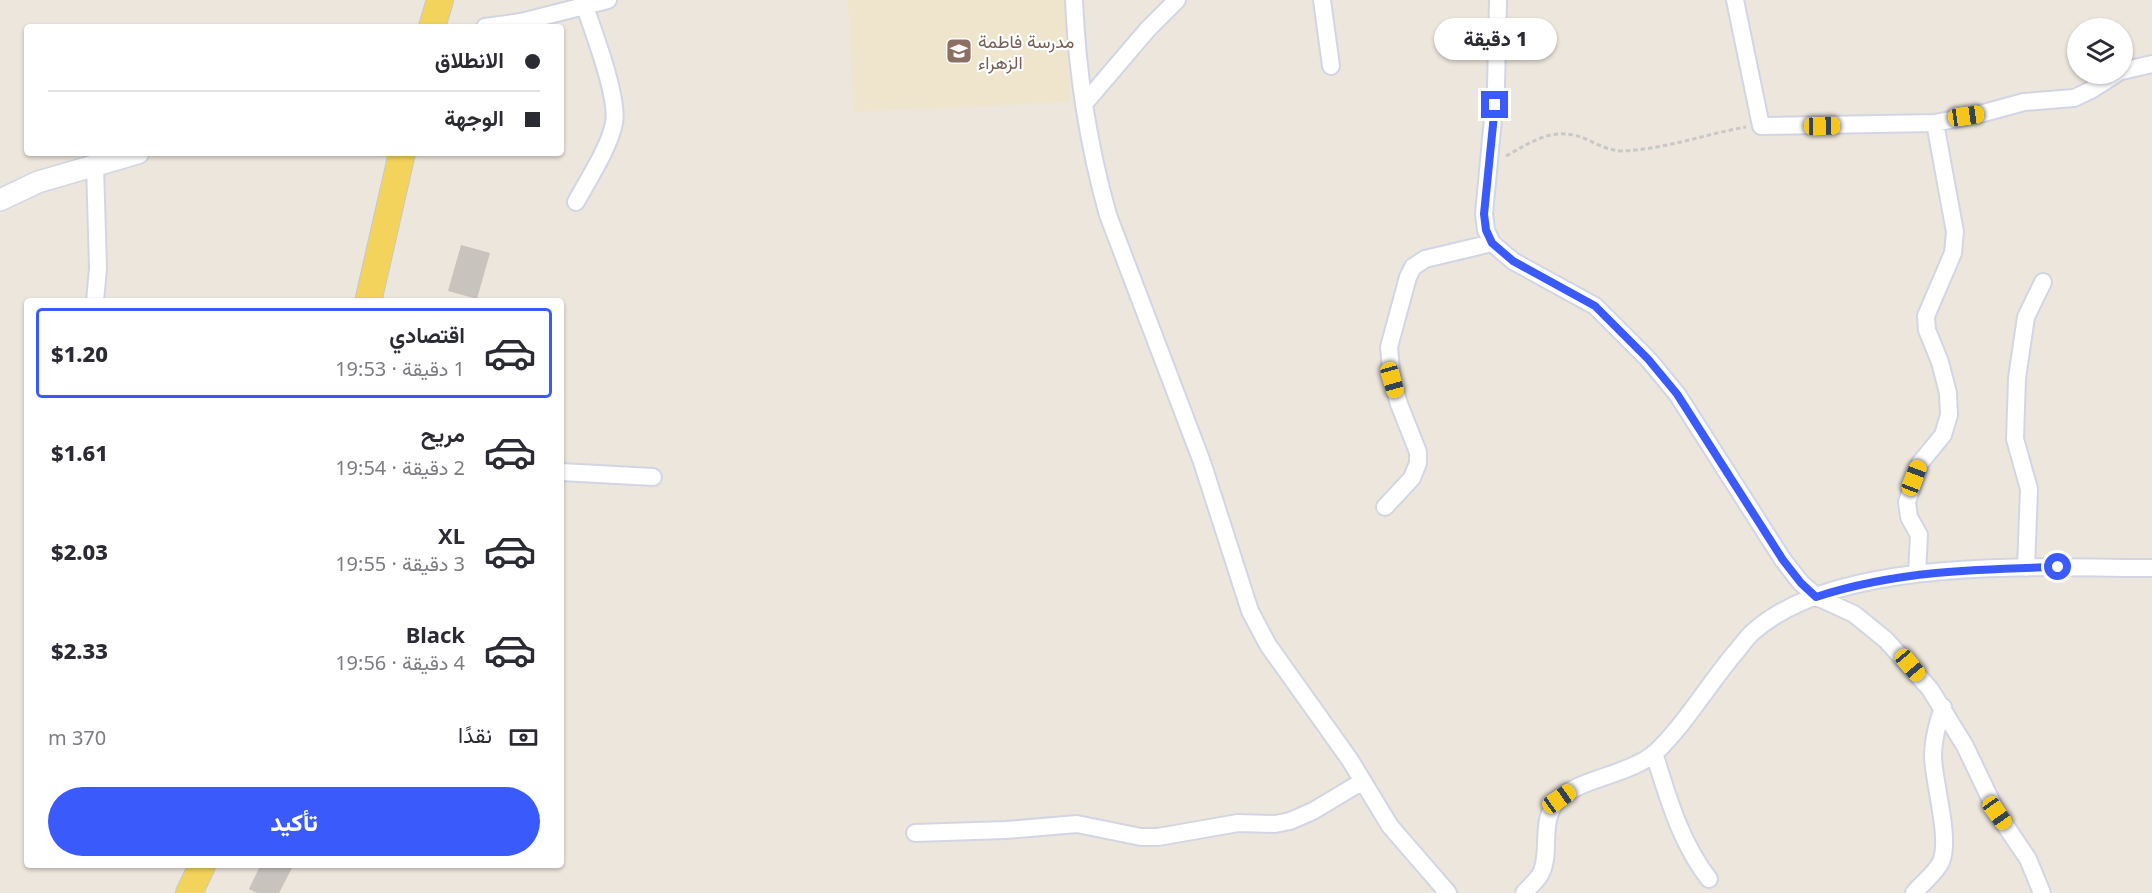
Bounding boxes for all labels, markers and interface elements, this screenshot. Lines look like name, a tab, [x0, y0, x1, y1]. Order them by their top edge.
callout: 1 دقيقة	[1434, 18, 1556, 60]
map controls	[2067, 18, 2133, 84]
button: layers	[2067, 18, 2133, 84]
text: 1 دقيقة	[1463, 25, 1528, 52]
place label: مدرسة فاطمة الزهراء	[978, 29, 1074, 74]
school or university icon: مدرسة فاطمة الزهراء	[944, 36, 974, 66]
text: الانطلاق	[435, 44, 504, 74]
route end	[1481, 91, 1508, 118]
text: الوجهة	[444, 102, 504, 132]
car	[1947, 105, 1985, 127]
car	[1804, 117, 1840, 135]
text: اقتصادي	[389, 319, 465, 349]
icon: car	[483, 326, 537, 380]
text: $1.20	[51, 338, 108, 368]
text: 1 دقيقة · 19:53	[335, 355, 465, 382]
car	[1378, 360, 1406, 400]
text: مريح	[421, 418, 465, 448]
icon: car	[483, 425, 537, 479]
text: $1.61	[51, 437, 108, 467]
text: 2 دقيقة · 19:54	[335, 454, 465, 481]
car	[1899, 458, 1929, 498]
text: XL	[438, 520, 465, 550]
icon: car	[483, 524, 537, 578]
text: $2.03	[51, 536, 108, 566]
text: 3 دقيقة · 19:55	[335, 550, 465, 577]
route start	[2044, 553, 2071, 580]
text: Black	[406, 619, 465, 649]
icon: car	[483, 623, 537, 677]
text: $2.33	[51, 635, 108, 665]
car	[1892, 645, 1928, 685]
text: 4 دقيقة · 19:56	[335, 649, 465, 676]
text: نقدًا	[458, 719, 492, 749]
icon: cash	[507, 721, 540, 754]
text: 370 m	[48, 724, 106, 751]
car	[1539, 781, 1579, 817]
button: تأكيد	[48, 787, 540, 856]
car	[1979, 793, 2015, 833]

